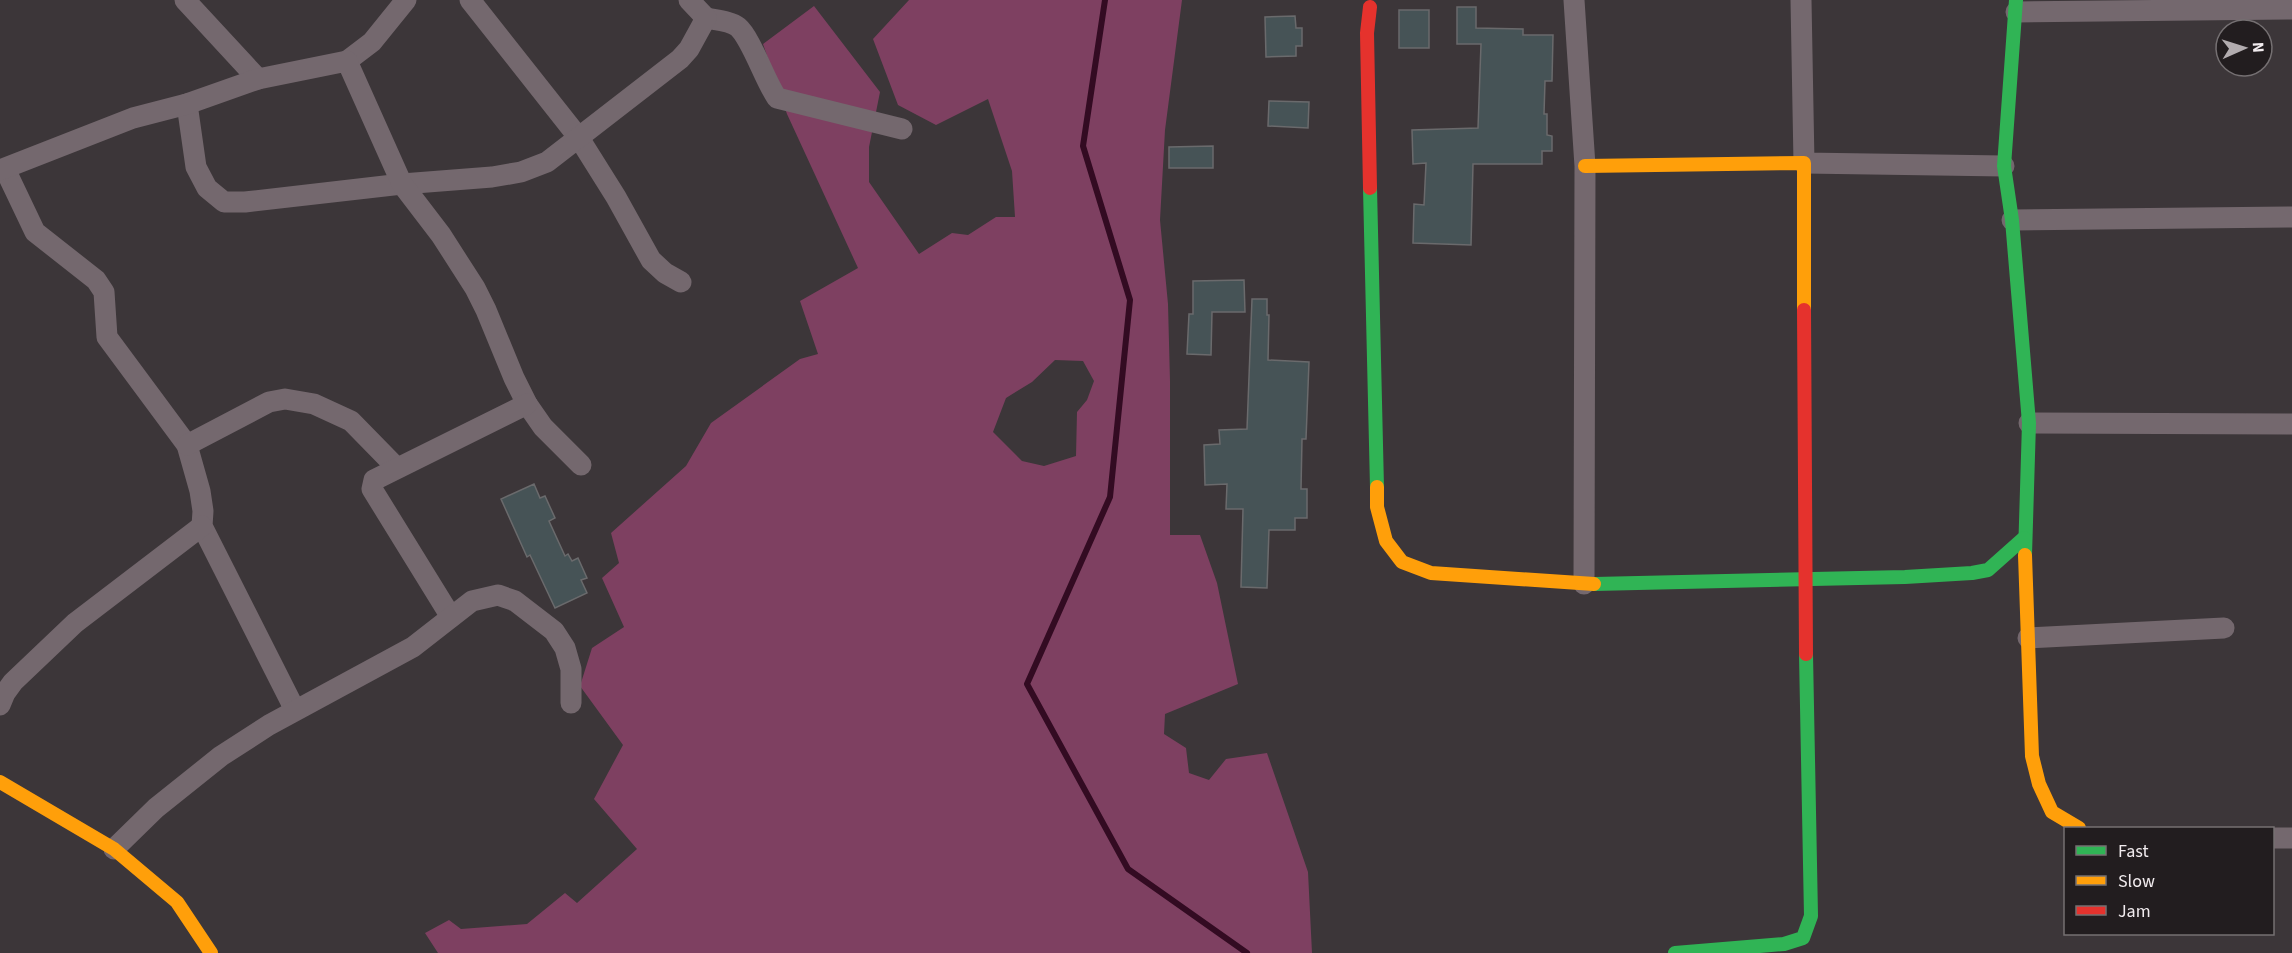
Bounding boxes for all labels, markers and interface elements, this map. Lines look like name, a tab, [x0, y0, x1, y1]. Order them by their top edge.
north arrow	[2214, 18, 2274, 78]
text: N	[2247, 41, 2269, 53]
legend	[2064, 827, 2274, 935]
text: Fast	[2118, 839, 2149, 864]
text: Slow	[2118, 869, 2155, 894]
text: Jam	[2118, 899, 2151, 924]

